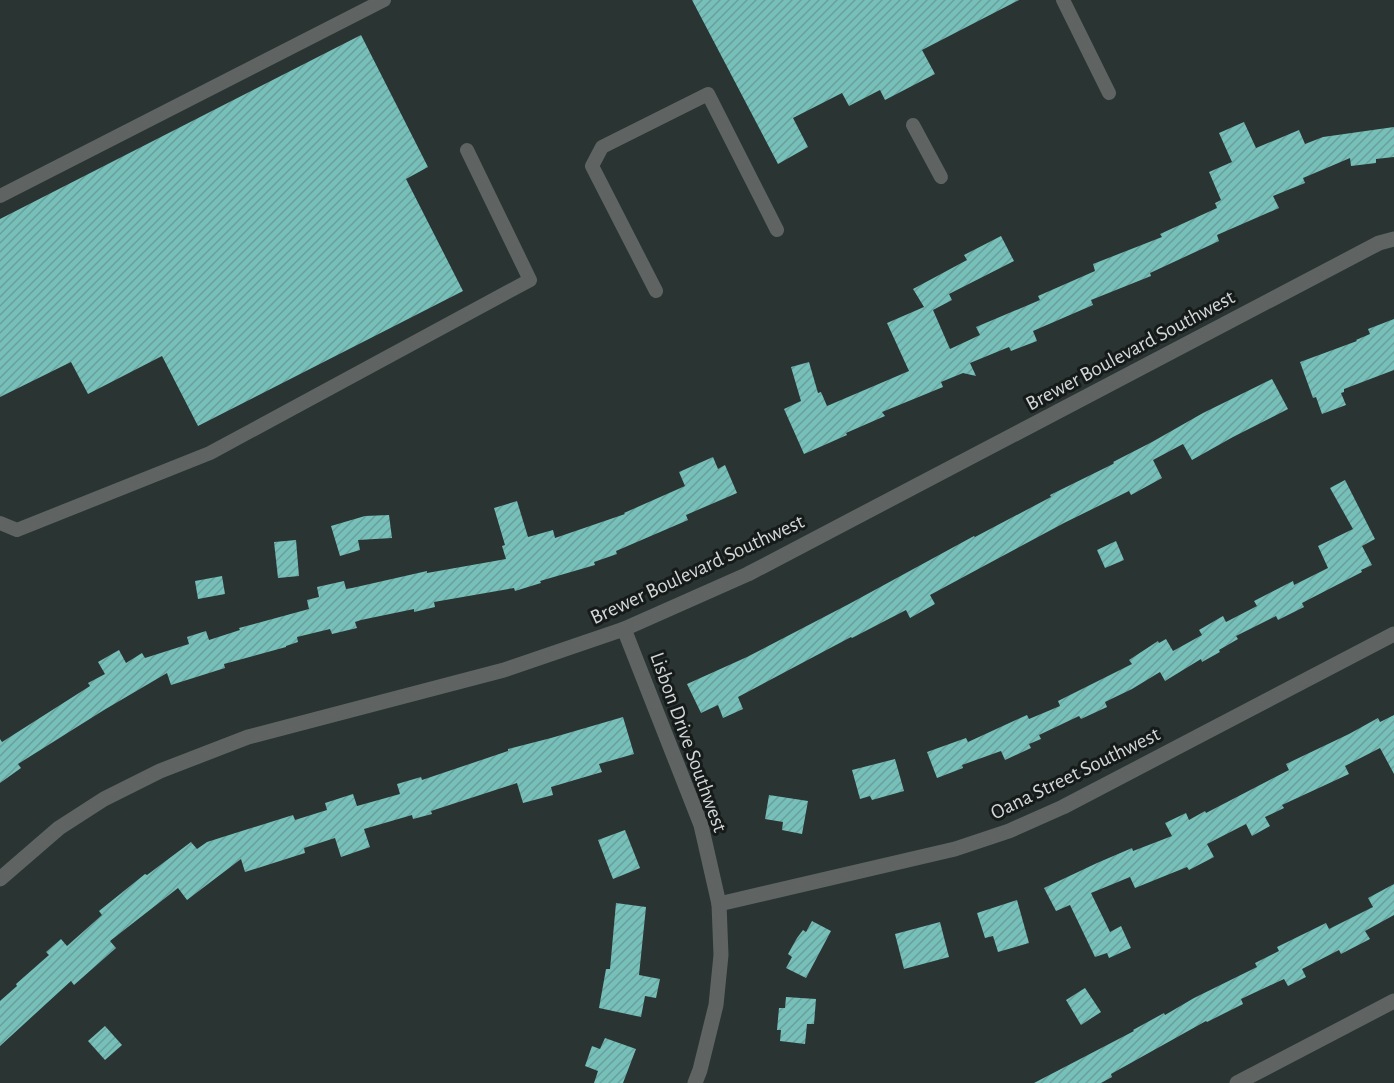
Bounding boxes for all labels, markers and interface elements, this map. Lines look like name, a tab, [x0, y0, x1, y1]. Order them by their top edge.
street label: Brewer Boulevard Southwest	[1022, 286, 1238, 414]
street label: Brewer Boulevard Southwest	[587, 511, 808, 628]
street label: Lisbon Drive Southwest	[646, 649, 731, 835]
street label: Oana Street Southwest	[987, 723, 1163, 824]

